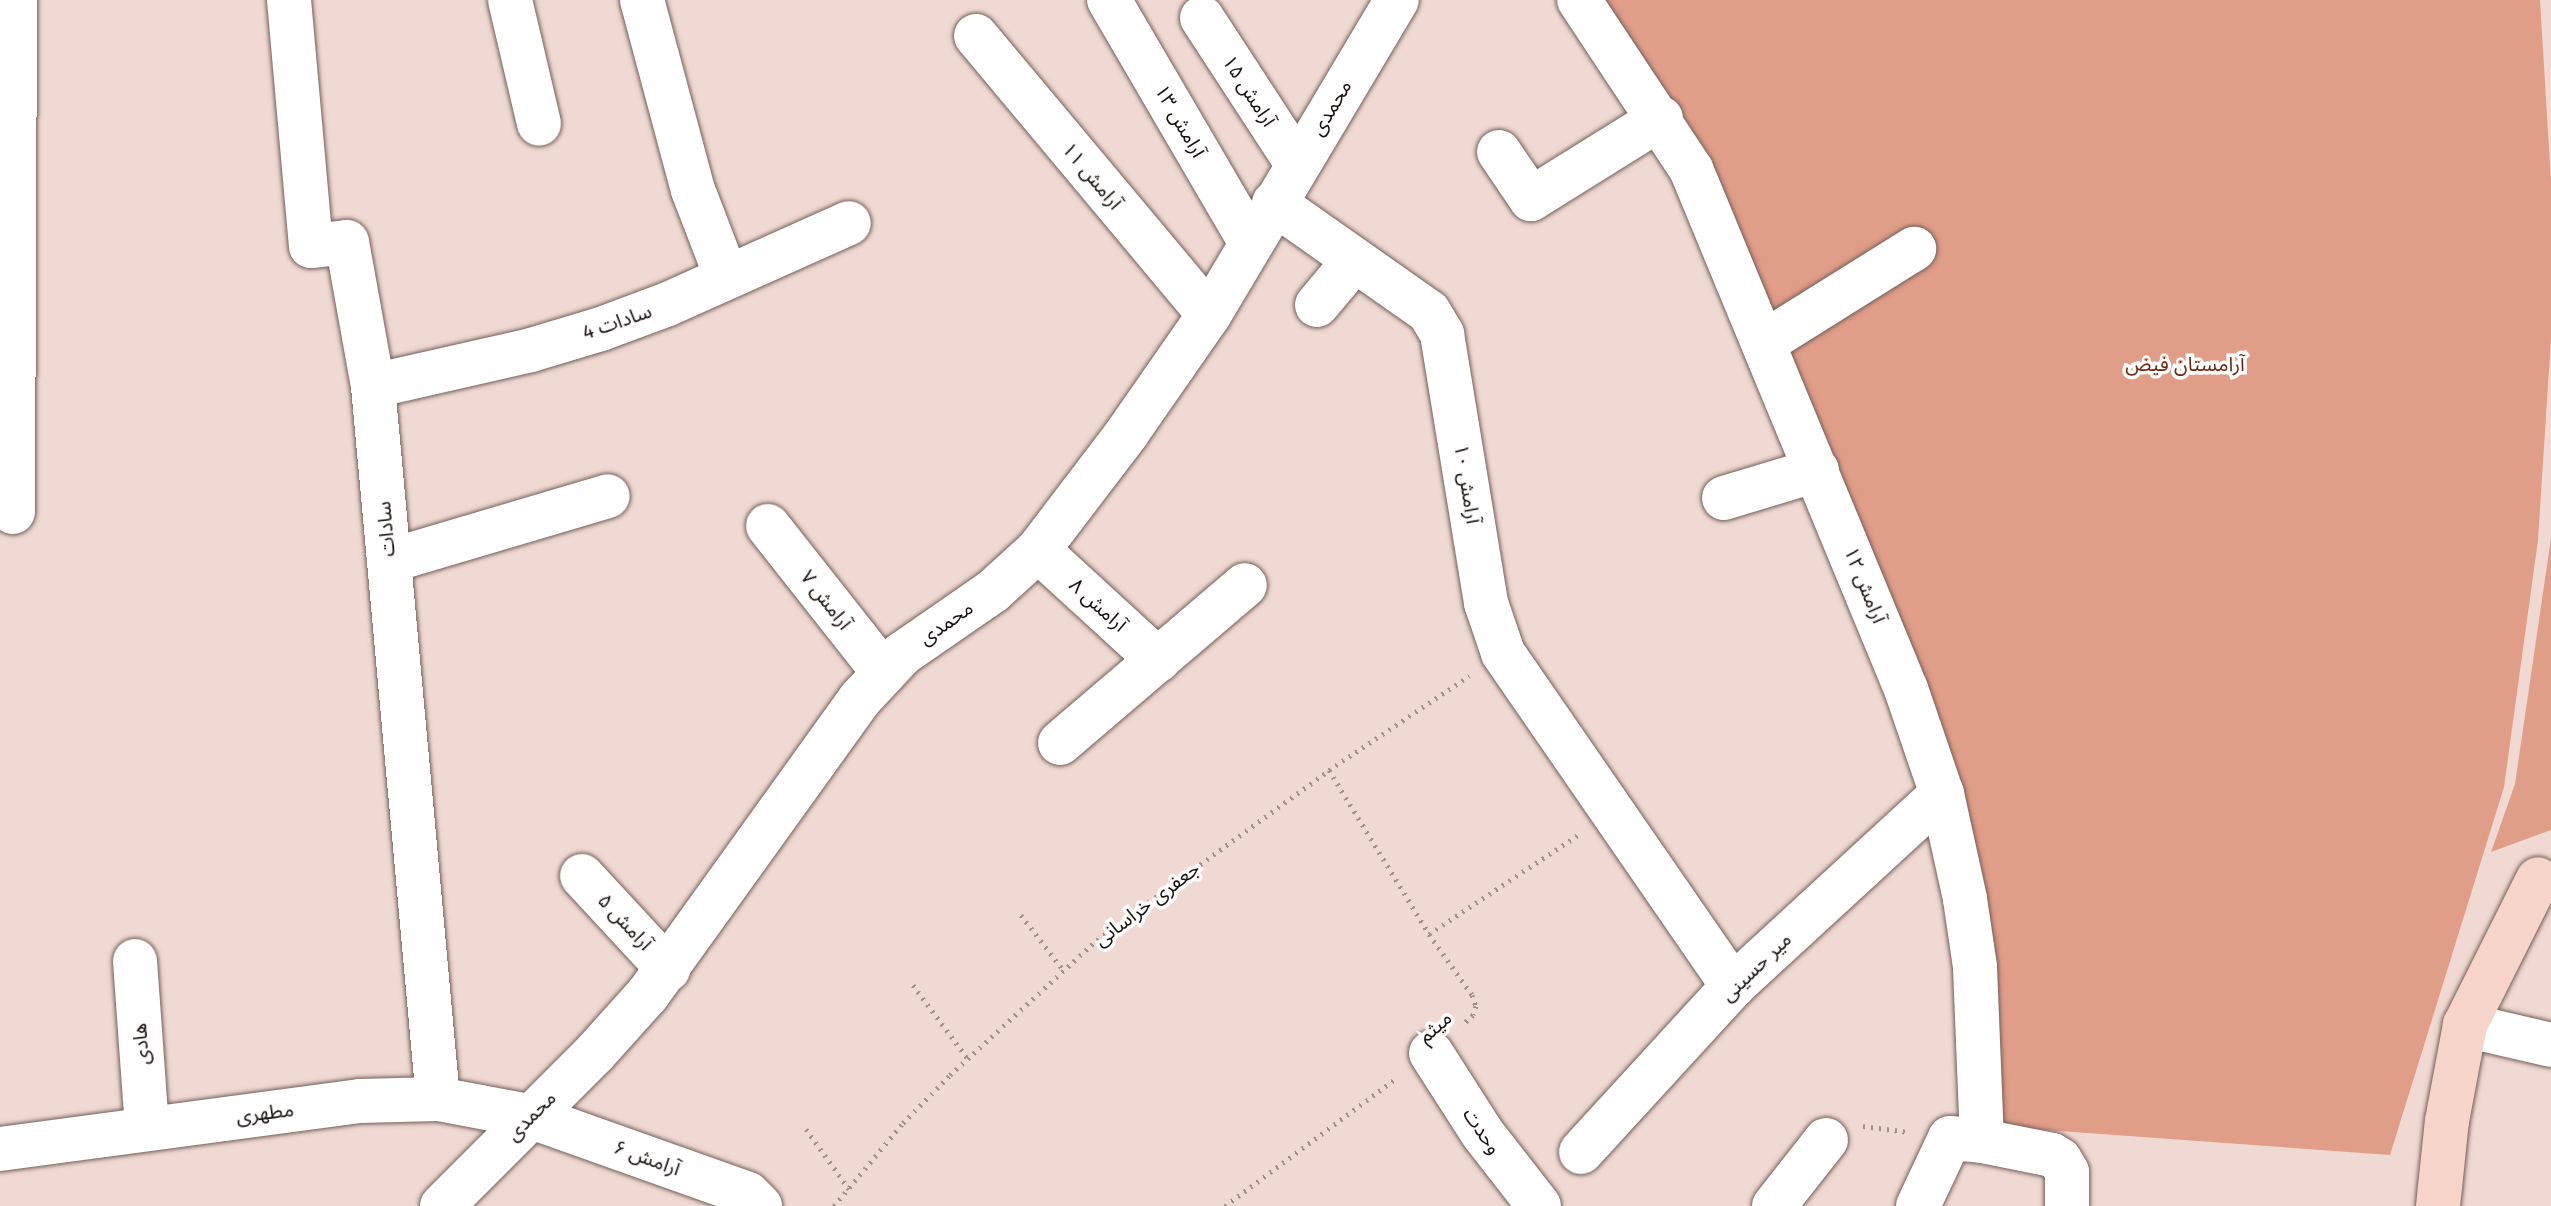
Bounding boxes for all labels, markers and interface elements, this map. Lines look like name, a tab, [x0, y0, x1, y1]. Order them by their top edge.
street label: آرامش ۱۵	[1217, 51, 1281, 131]
street label: محمدی	[1305, 76, 1357, 140]
street label: آرامش ۱۳	[1150, 80, 1210, 162]
street label: آرامش ۱۱	[1057, 138, 1127, 214]
street label: سادات 4	[579, 299, 655, 345]
park label: آرامستان فیض	[2125, 352, 2245, 376]
street label: آرامش ۱۰	[1449, 442, 1485, 526]
street label: سادات	[372, 500, 400, 558]
street label: آرامش ۱۲	[1839, 543, 1891, 627]
street label: آرامش ۷	[795, 565, 857, 635]
street label: آرامش ۸	[1064, 573, 1132, 637]
street label: محمدی	[914, 596, 978, 650]
street label: جعفری خراسانی	[1089, 856, 1205, 952]
street label: آرامش ۵	[593, 889, 657, 955]
street label: میر حسینی	[1716, 927, 1796, 1007]
street label: میثم	[1413, 1006, 1457, 1048]
street label: هادی	[128, 1022, 154, 1066]
street label: محمدی	[501, 1086, 561, 1146]
street label: مطهری	[235, 1098, 295, 1128]
street label: وحدت	[1458, 1103, 1506, 1159]
street label: آرامش ۶	[611, 1135, 683, 1181]

